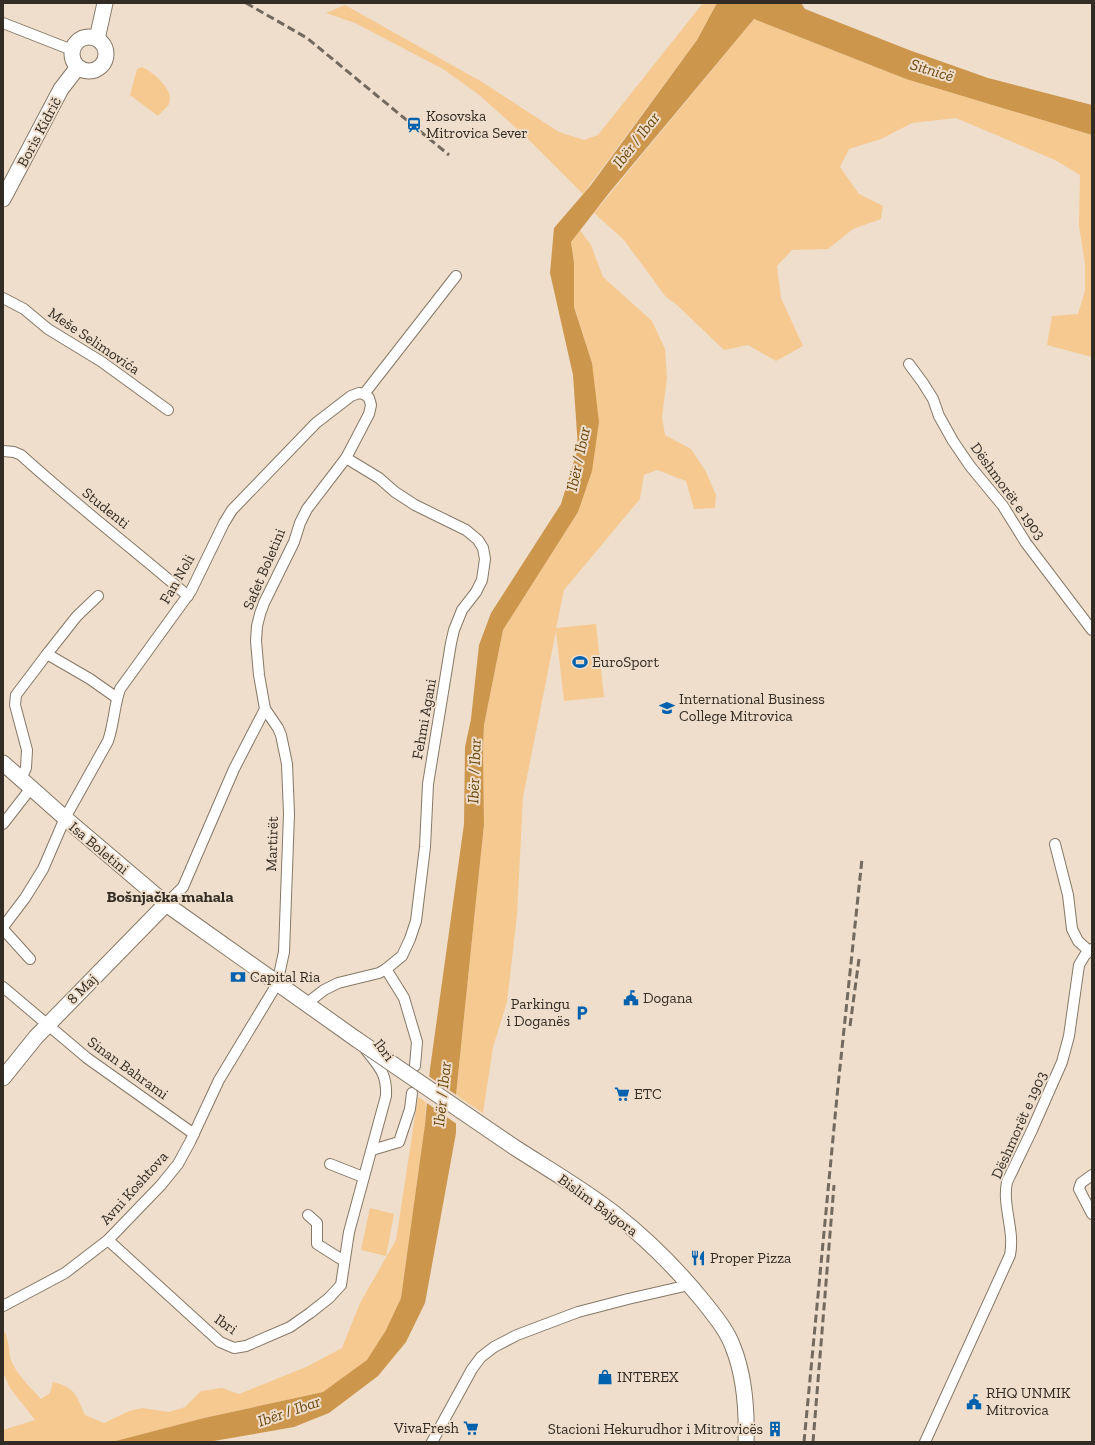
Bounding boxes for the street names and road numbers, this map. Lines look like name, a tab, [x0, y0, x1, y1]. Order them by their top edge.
street label: Boris Kidrič	[13, 94, 65, 170]
street label: Meše Selimovića	[45, 304, 143, 378]
street label: Dëshmorët e 1903	[967, 439, 1049, 543]
street label: Studenti	[79, 484, 133, 532]
street label: Safet Boletini	[239, 526, 289, 612]
street label: Fan Noli	[156, 551, 198, 607]
street label: Fehmi Agani	[408, 677, 440, 761]
street label: Martirët	[262, 816, 282, 872]
street label: Isa Boletini	[66, 818, 132, 878]
street label: 8 Maj	[63, 970, 101, 1008]
street label: Sinan Bahrami	[84, 1033, 172, 1103]
street label: Ibri	[370, 1035, 398, 1065]
street label: Dëshmorët e 1903	[987, 1068, 1051, 1182]
street label: Avni Koshtova	[96, 1148, 172, 1228]
street label: Bislim Bajgora	[555, 1170, 641, 1240]
street label: Ibri	[211, 1310, 241, 1338]

